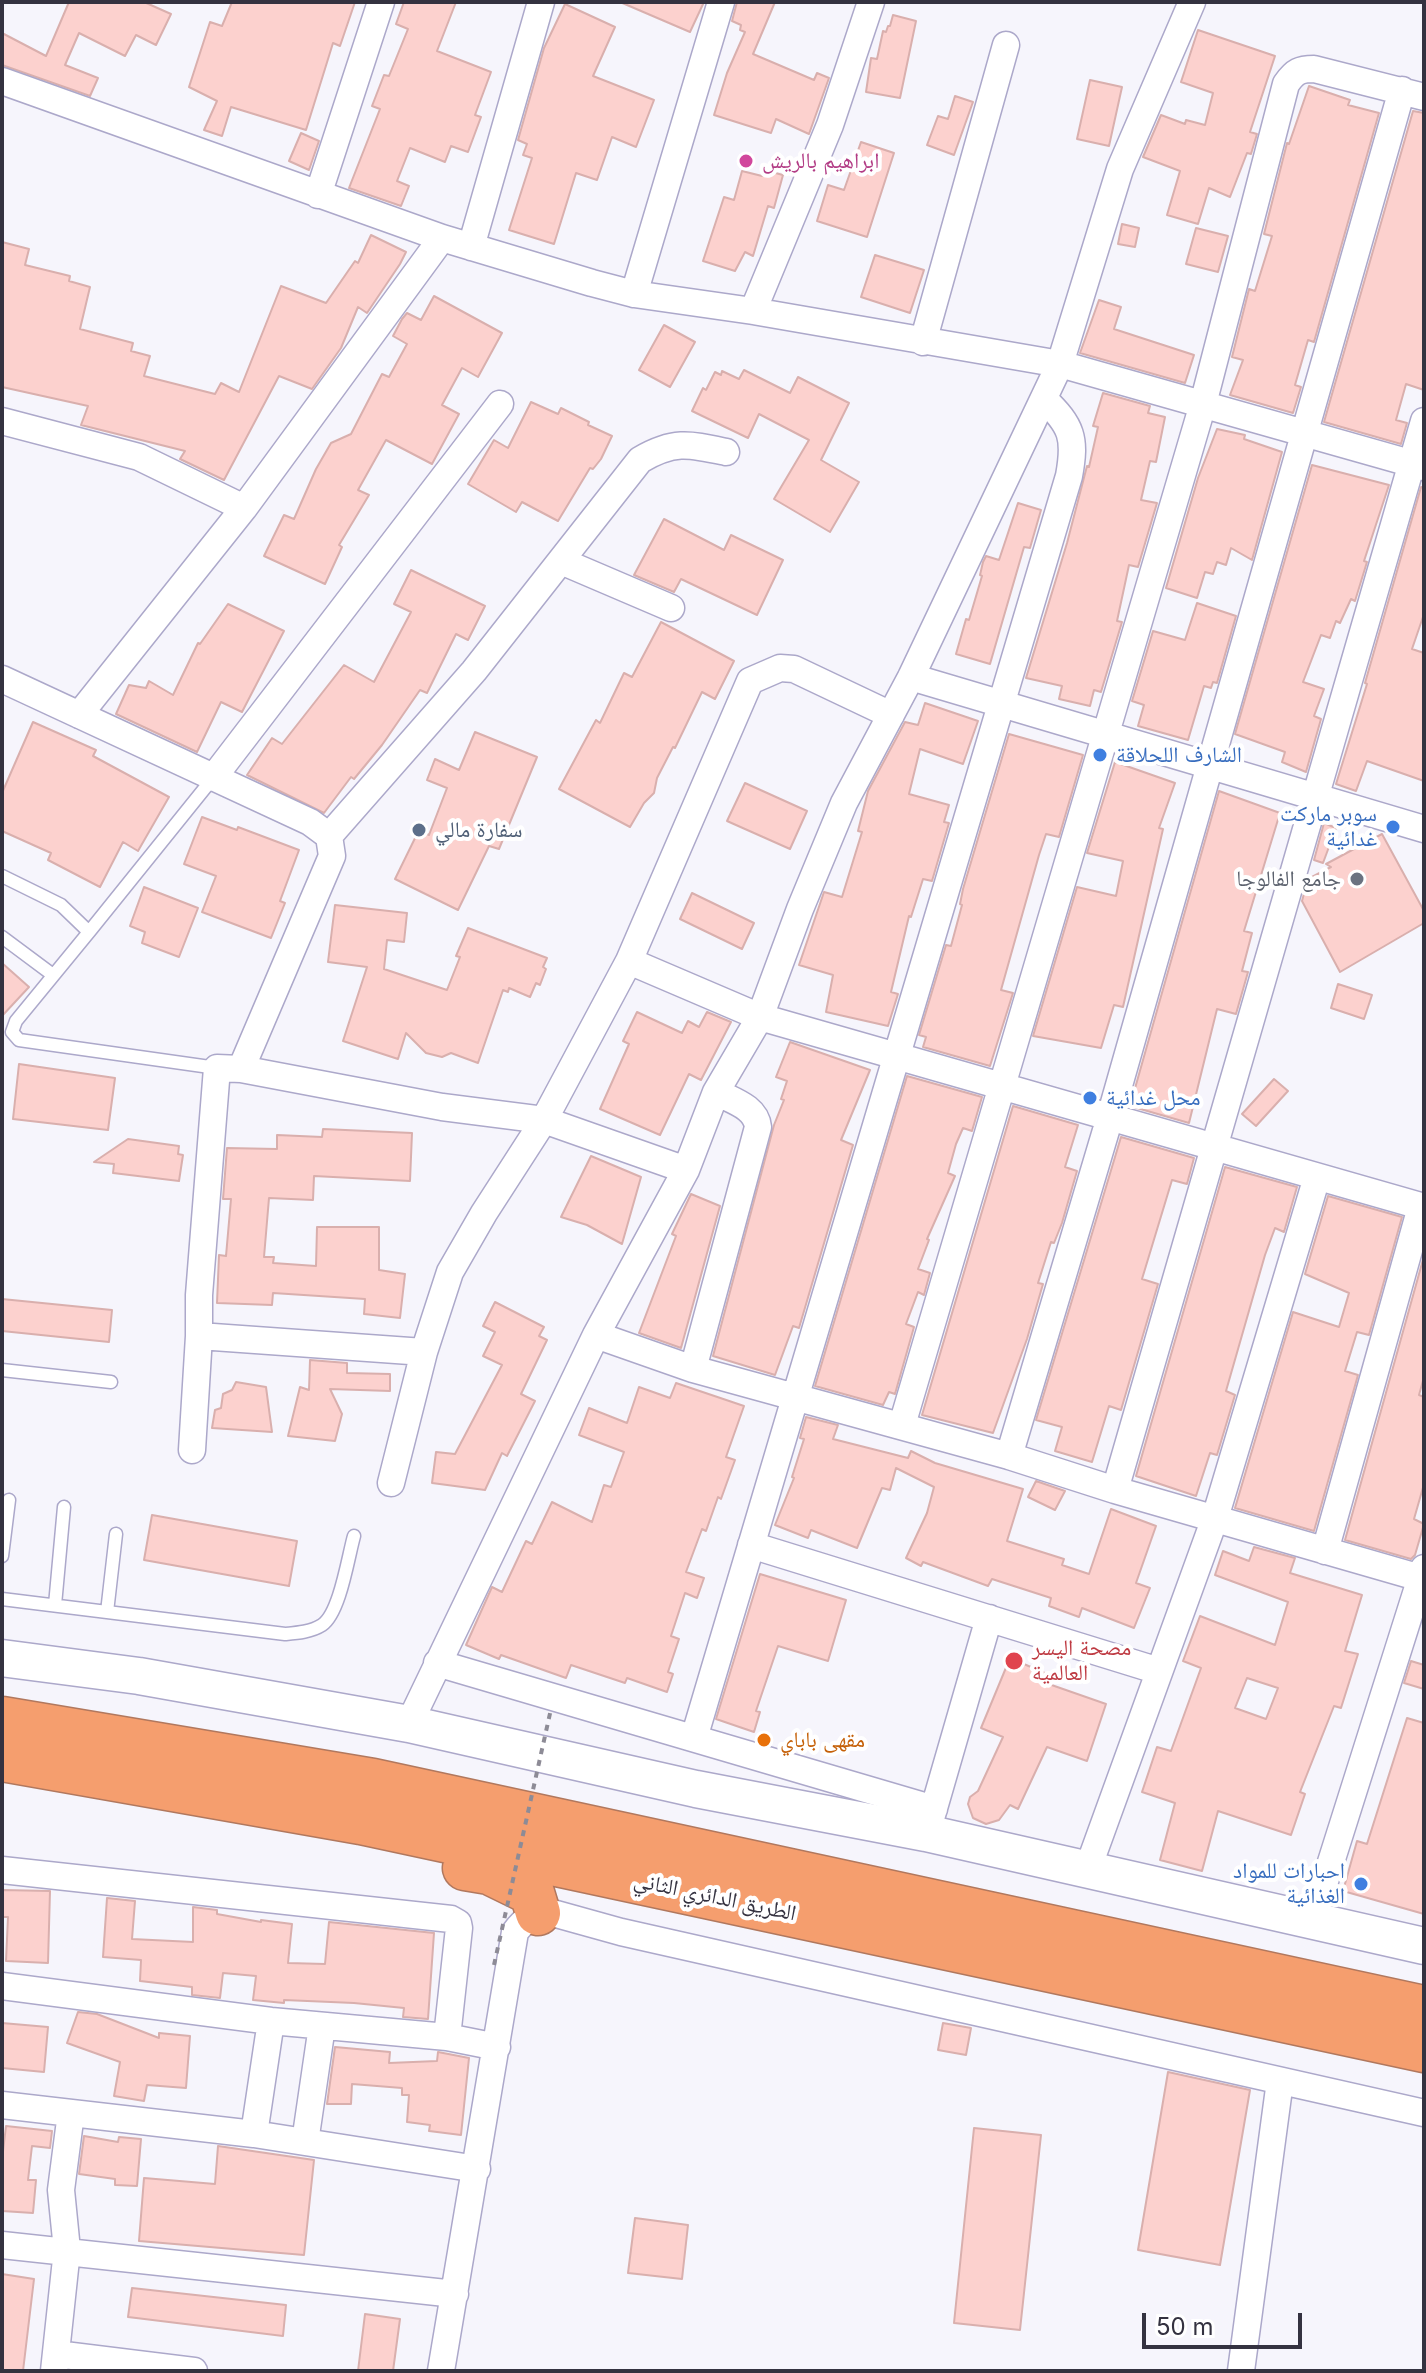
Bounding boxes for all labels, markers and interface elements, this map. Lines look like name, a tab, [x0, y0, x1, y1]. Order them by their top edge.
place label: ابراهيم بالريش	[762, 148, 879, 174]
marker: ابراهيم بالريش	[737, 152, 755, 170]
place label: الشارف اللحلاقة	[1116, 742, 1242, 768]
marker: الشارف اللحلاقة	[1091, 746, 1109, 764]
place label: سوبر ماركت غدائية	[1280, 801, 1377, 852]
place label: سفارة مالي	[435, 817, 523, 843]
marker: سوبر ماركت غدائية	[1384, 818, 1402, 836]
marker: سفارة مالي	[410, 821, 428, 839]
place label: جامع الفالوجا	[1236, 866, 1341, 892]
marker: جامع الفالوجا	[1348, 870, 1366, 888]
place label: محل غدائية	[1106, 1085, 1201, 1111]
marker: محل غدائية	[1081, 1089, 1099, 1107]
place label: مصحة اليسر العالمية	[1032, 1635, 1131, 1686]
marker: مصحة اليسر العالمية	[1003, 1650, 1025, 1672]
place label: مقهى باباي	[780, 1727, 865, 1753]
marker: مقهى باباي	[755, 1731, 773, 1749]
place label: احبارات للمواد الغذائية	[1233, 1858, 1345, 1910]
street label: الطريق الدائري الثاني	[631, 1867, 799, 1927]
marker: احبارات للمواد الغذائية	[1352, 1875, 1370, 1893]
scale bar	[1146, 2297, 1306, 2347]
text: 50 m	[1156, 2312, 1214, 2341]

